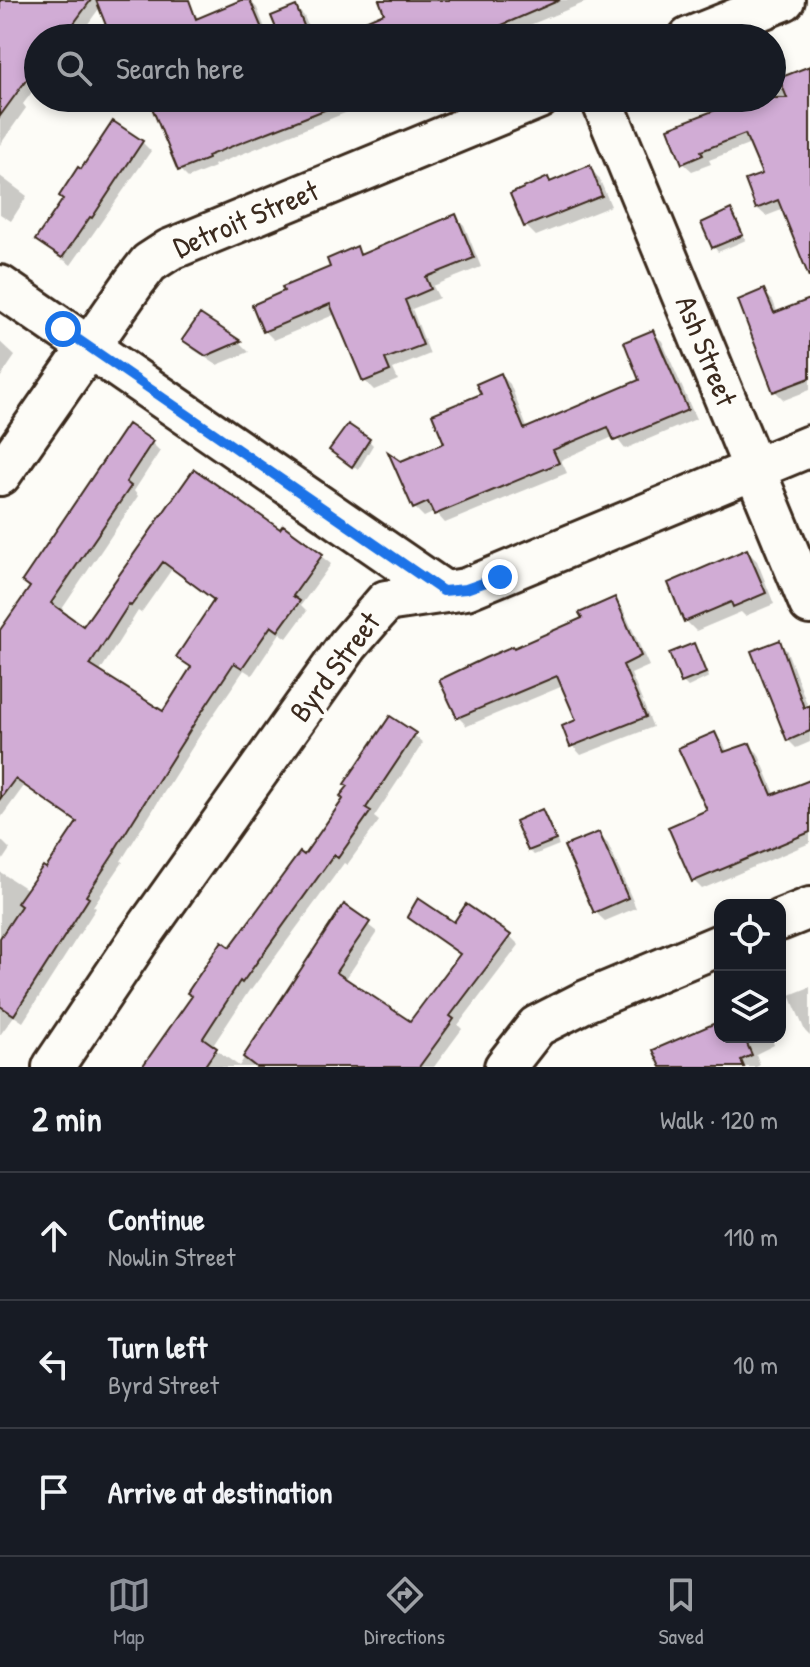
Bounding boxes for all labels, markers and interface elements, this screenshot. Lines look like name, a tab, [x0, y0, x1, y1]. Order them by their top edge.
search box	[24, 24, 786, 112]
icon: search	[52, 46, 96, 90]
text: Search here	[116, 48, 244, 88]
street label: Detroit Street	[167, 169, 325, 267]
street label: Ash Street	[667, 290, 747, 412]
route start	[45, 311, 81, 347]
route end	[482, 559, 518, 595]
street label: Byrd Street	[280, 603, 389, 730]
map controls	[714, 899, 786, 1043]
button: locate	[714, 899, 786, 971]
button: layers	[714, 971, 786, 1043]
text: 2 min	[32, 1096, 102, 1142]
text: Walk · 120 m	[660, 1102, 778, 1137]
text: Continue	[108, 1199, 205, 1239]
icon: ahead	[32, 1214, 76, 1258]
text: 110 m	[724, 1219, 778, 1254]
text: Nowlin Street	[108, 1239, 235, 1274]
text: Turn left	[108, 1327, 207, 1367]
icon: left	[32, 1342, 76, 1386]
text: 10 m	[733, 1347, 778, 1382]
text: Byrd Street	[108, 1367, 219, 1402]
icon: arrive	[32, 1470, 76, 1514]
text: Arrive at destination	[108, 1472, 333, 1512]
tab: Map	[107, 1573, 151, 1651]
tab: Directions	[364, 1573, 445, 1651]
tab: Saved	[658, 1573, 703, 1651]

